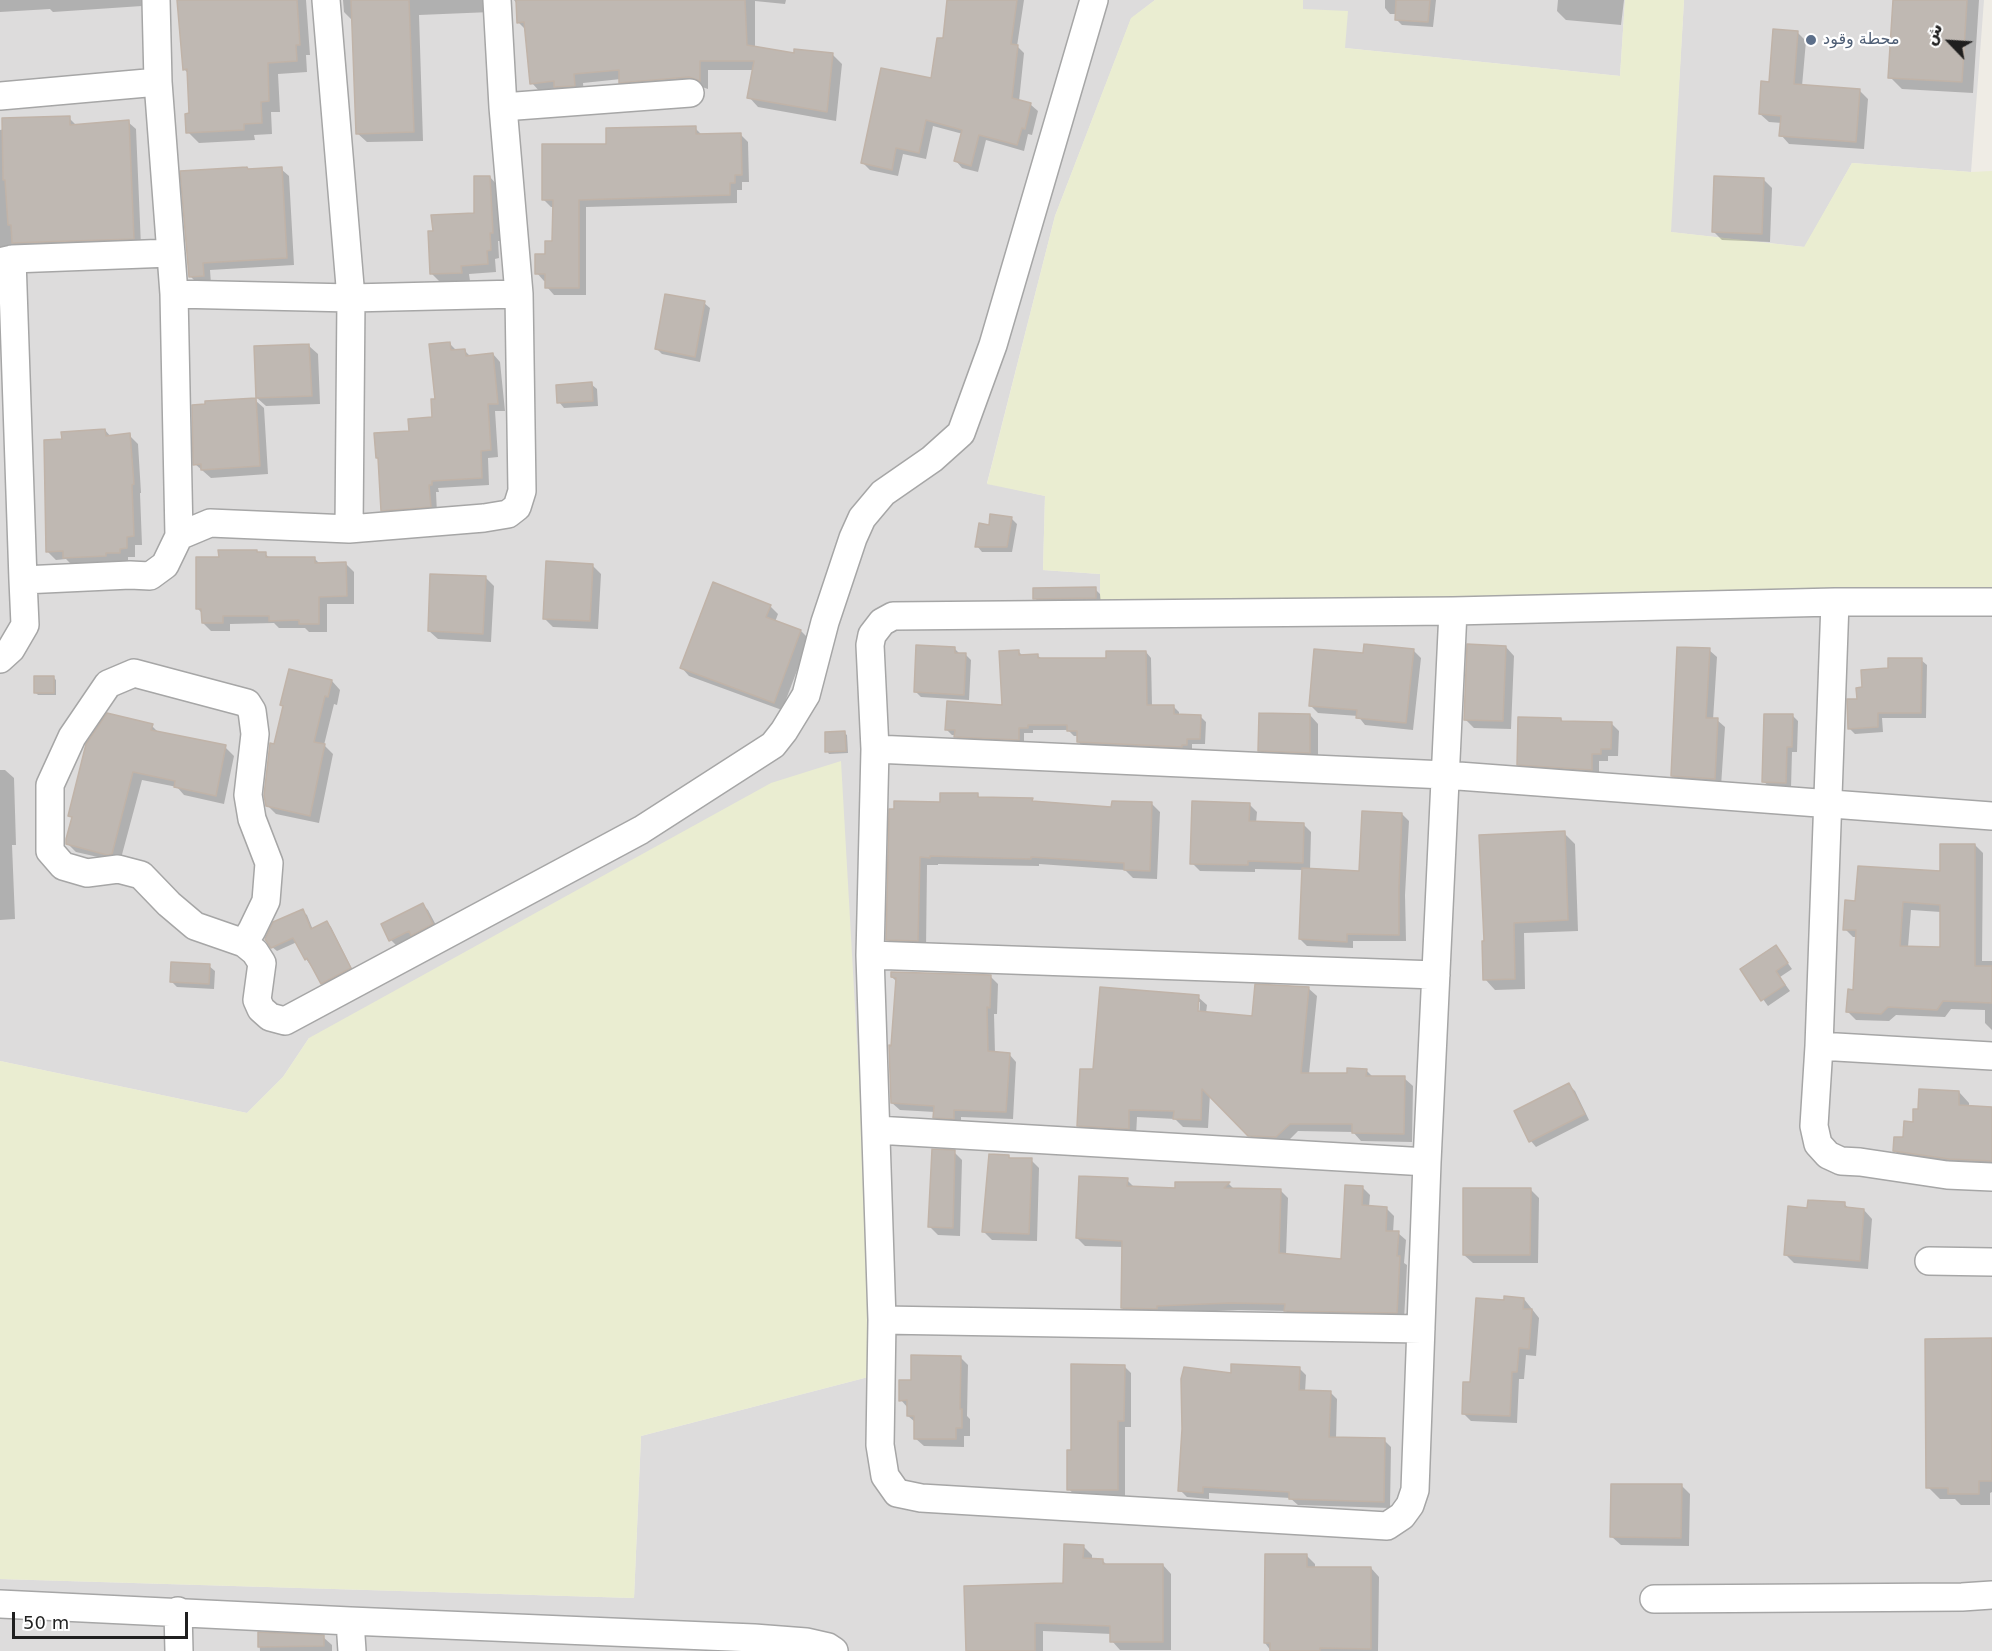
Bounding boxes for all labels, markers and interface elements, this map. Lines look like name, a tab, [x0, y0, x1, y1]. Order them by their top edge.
north arrow	[1920, 12, 1980, 72]
text: ش	[1920, 20, 1947, 48]
place label: محطة وقود	[1823, 30, 1899, 50]
marker: محطة وقود	[1804, 33, 1818, 47]
scale bar	[15, 1600, 190, 1638]
text: 50 m	[23, 1612, 69, 1633]

